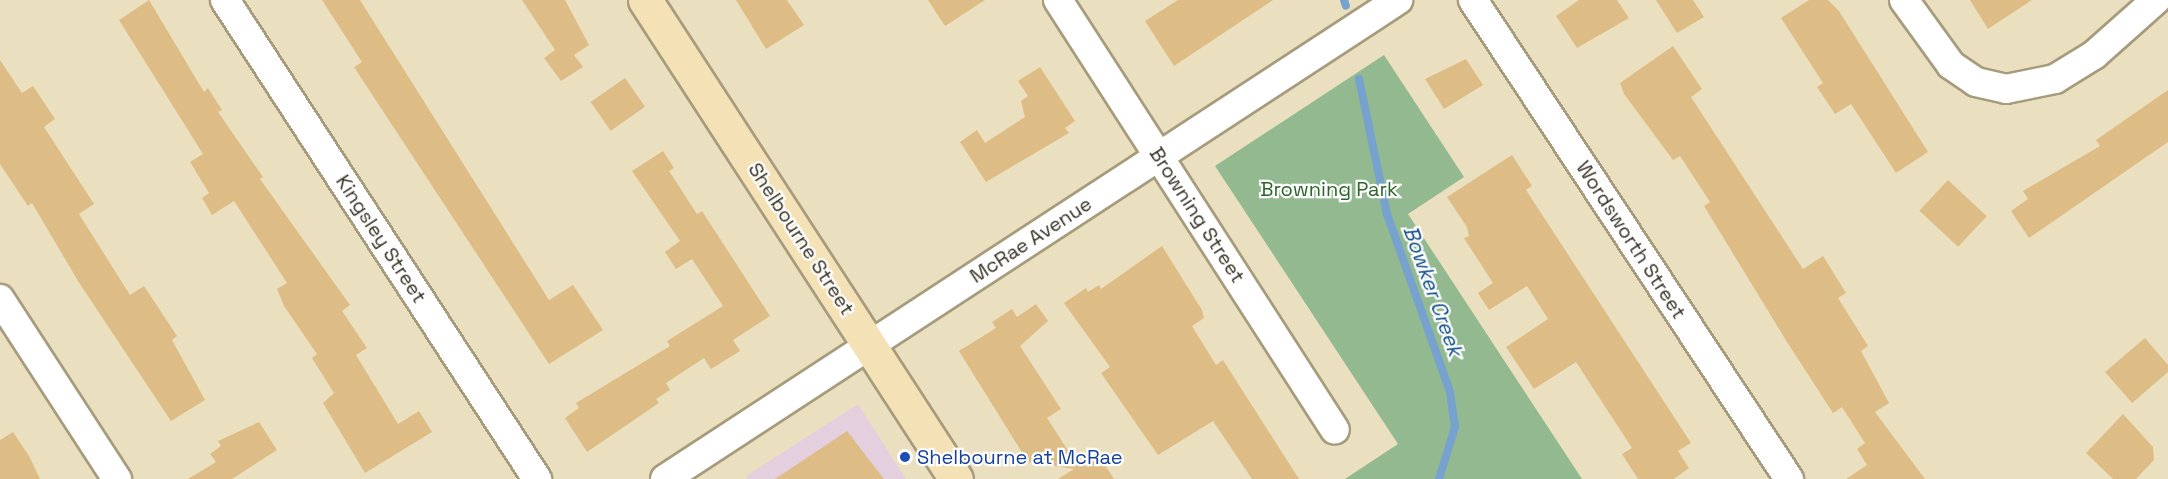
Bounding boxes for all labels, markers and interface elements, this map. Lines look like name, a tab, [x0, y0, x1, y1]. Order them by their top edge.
street label: Browning Street	[1144, 143, 1250, 287]
street label: Wordsworth Street	[1571, 157, 1691, 323]
street label: Shelbourne Street	[743, 158, 859, 320]
street label: Kingsley Street	[331, 170, 431, 308]
park label: Browning Park	[1260, 177, 1398, 201]
street label: McRae Avenue	[965, 192, 1097, 288]
water label: Bowker Creek	[1398, 222, 1468, 360]
place label: Shelbourne at McRae	[917, 445, 1123, 469]
marker: Shelbourne at McRae	[898, 450, 912, 464]

